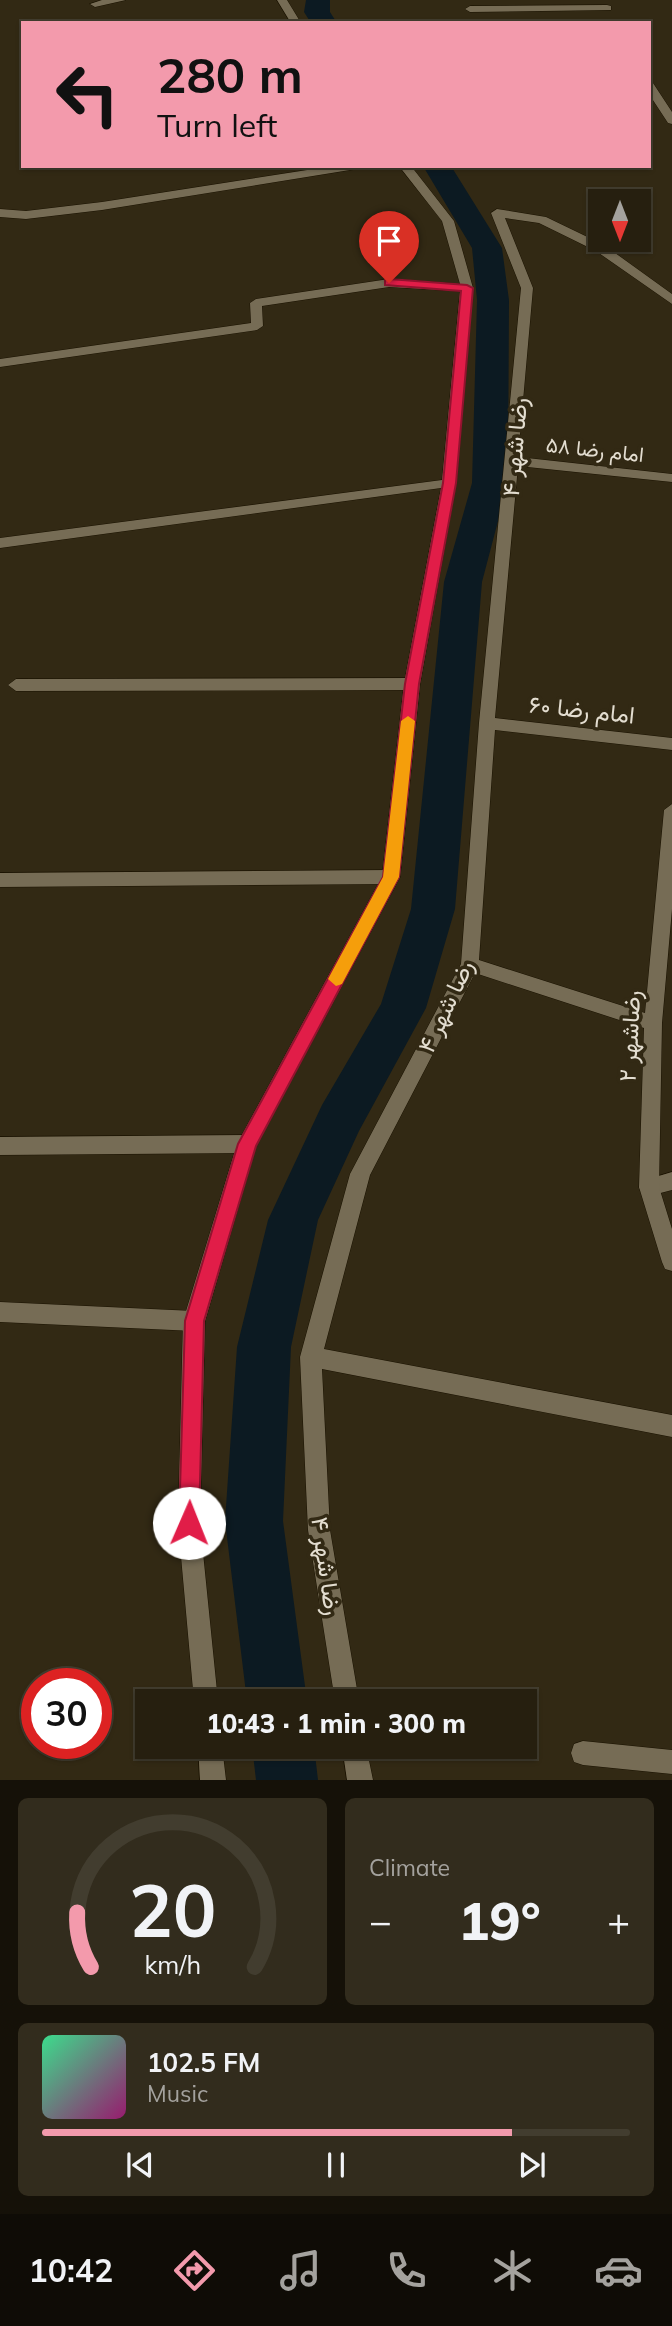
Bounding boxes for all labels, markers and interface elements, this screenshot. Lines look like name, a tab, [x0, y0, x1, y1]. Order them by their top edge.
text: 280 m	[157, 44, 303, 105]
icon: left	[42, 49, 133, 140]
text: Turn left	[157, 105, 277, 145]
north arrow	[588, 189, 651, 252]
map controls	[588, 189, 651, 252]
pin	[359, 211, 419, 283]
icon: arrive	[370, 222, 408, 260]
street label: رضا شهر ۴	[495, 396, 534, 498]
street label: امام رضا ۵۸	[545, 431, 645, 469]
street label: امام رضا ۶۰	[528, 689, 636, 731]
street label: رضا شهر ۴	[410, 955, 480, 1058]
street label: رضاشهر ۲	[612, 989, 647, 1083]
position arrow	[152, 1486, 226, 1560]
street label: رضا شهر ۴	[304, 1515, 349, 1617]
speed limit sign: 30	[21, 1668, 112, 1759]
text: 10:43 · 1 min · 300 m	[206, 1707, 466, 1740]
text: Climate	[369, 1853, 450, 1882]
text: 20	[129, 1865, 216, 1956]
text: 19°	[458, 1888, 541, 1953]
text: −	[369, 1897, 392, 1945]
text: +	[607, 1897, 630, 1945]
text: km/h	[144, 1949, 201, 1980]
text: 102.5 FM	[147, 2046, 260, 2079]
text: Music	[147, 2079, 208, 2108]
icon: previous	[121, 2146, 159, 2184]
icon: pause	[317, 2146, 355, 2184]
icon: next	[513, 2146, 551, 2184]
icon: directions	[170, 2246, 219, 2295]
icon: music	[276, 2246, 325, 2295]
icon: phone	[382, 2246, 431, 2295]
icon: climate	[488, 2246, 537, 2295]
icon: car	[594, 2246, 643, 2295]
text: 10:42	[29, 2250, 113, 2290]

